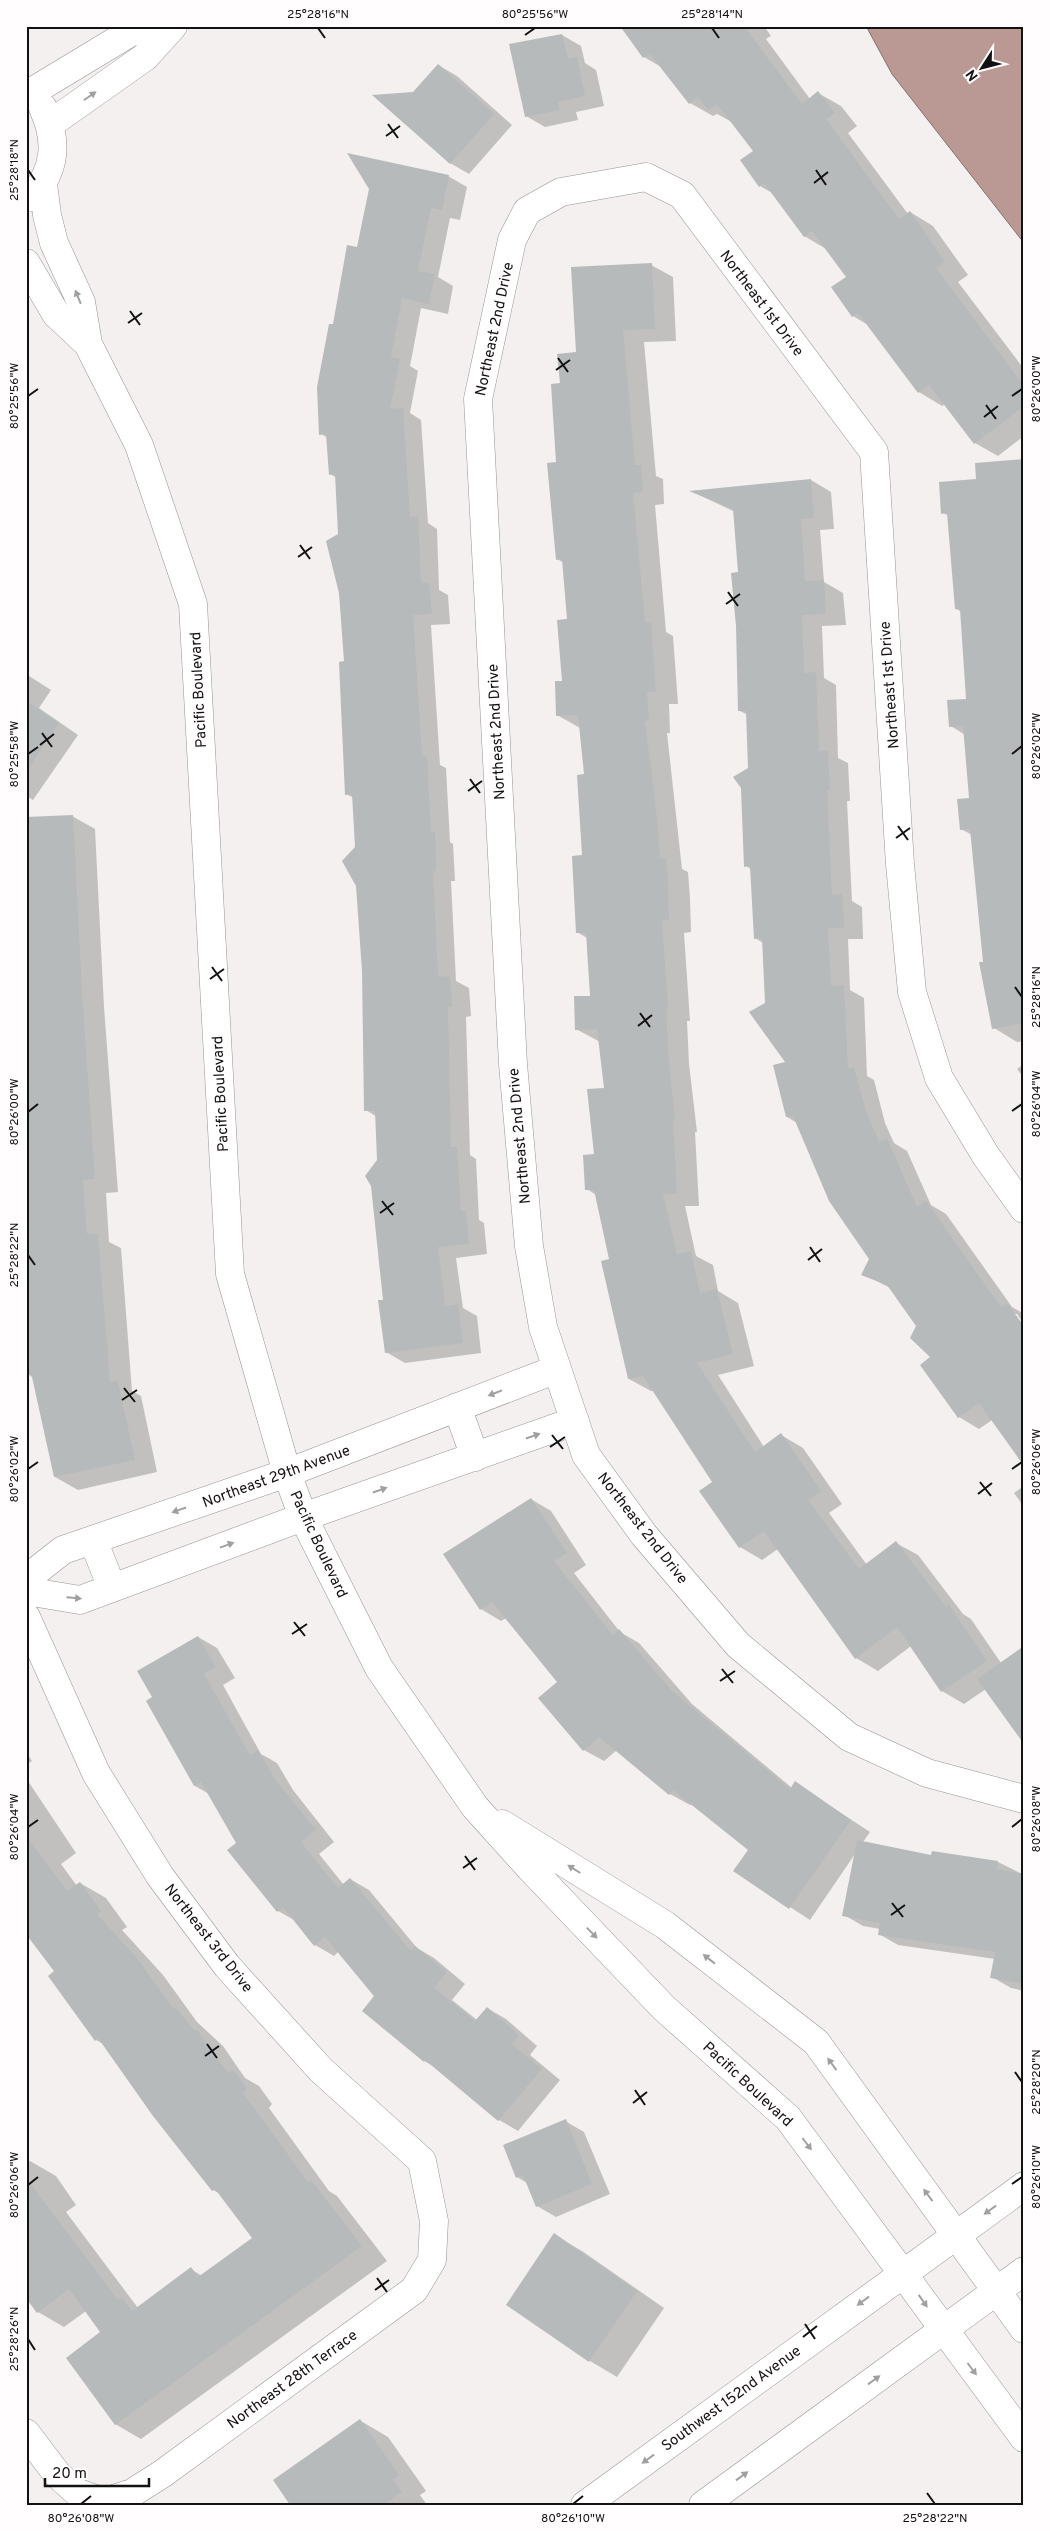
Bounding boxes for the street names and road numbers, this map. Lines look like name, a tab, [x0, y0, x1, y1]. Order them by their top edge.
street label: Northeast 1st Drive	[715, 247, 807, 361]
street label: Northeast 2nd Drive	[472, 261, 519, 398]
street label: Northeast 1st Drive	[877, 620, 904, 749]
street label: Pacific Boulevard	[187, 631, 212, 748]
street label: Northeast 2nd Drive	[484, 663, 511, 801]
street label: Pacific Boulevard	[209, 1035, 234, 1152]
street label: Northeast 2nd Drive	[505, 1067, 536, 1205]
street label: Northeast 29th Avenue	[200, 1442, 353, 1513]
street label: Northeast 2nd Drive	[592, 1469, 691, 1588]
street label: Pacific Boulevard	[284, 1488, 351, 1601]
street label: Northeast 3rd Drive	[159, 1881, 256, 1997]
street label: Pacific Boulevard	[698, 2039, 796, 2132]
street label: Northeast 28th Terrace	[224, 2327, 362, 2434]
street label: Southwest 152nd Avenue	[658, 2342, 805, 2456]

